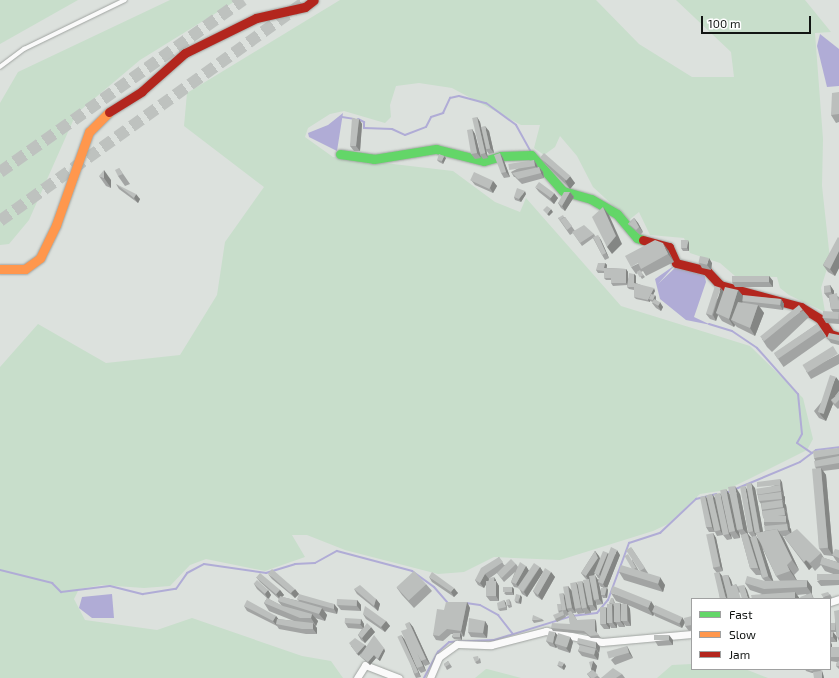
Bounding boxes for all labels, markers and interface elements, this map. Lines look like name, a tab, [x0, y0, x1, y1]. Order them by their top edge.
scale bar	[703, 8, 813, 34]
text: 100 m	[708, 16, 740, 30]
legend	[691, 598, 831, 670]
text: Fast	[729, 607, 752, 621]
text: Slow	[729, 627, 756, 641]
text: Jam	[729, 647, 750, 661]

